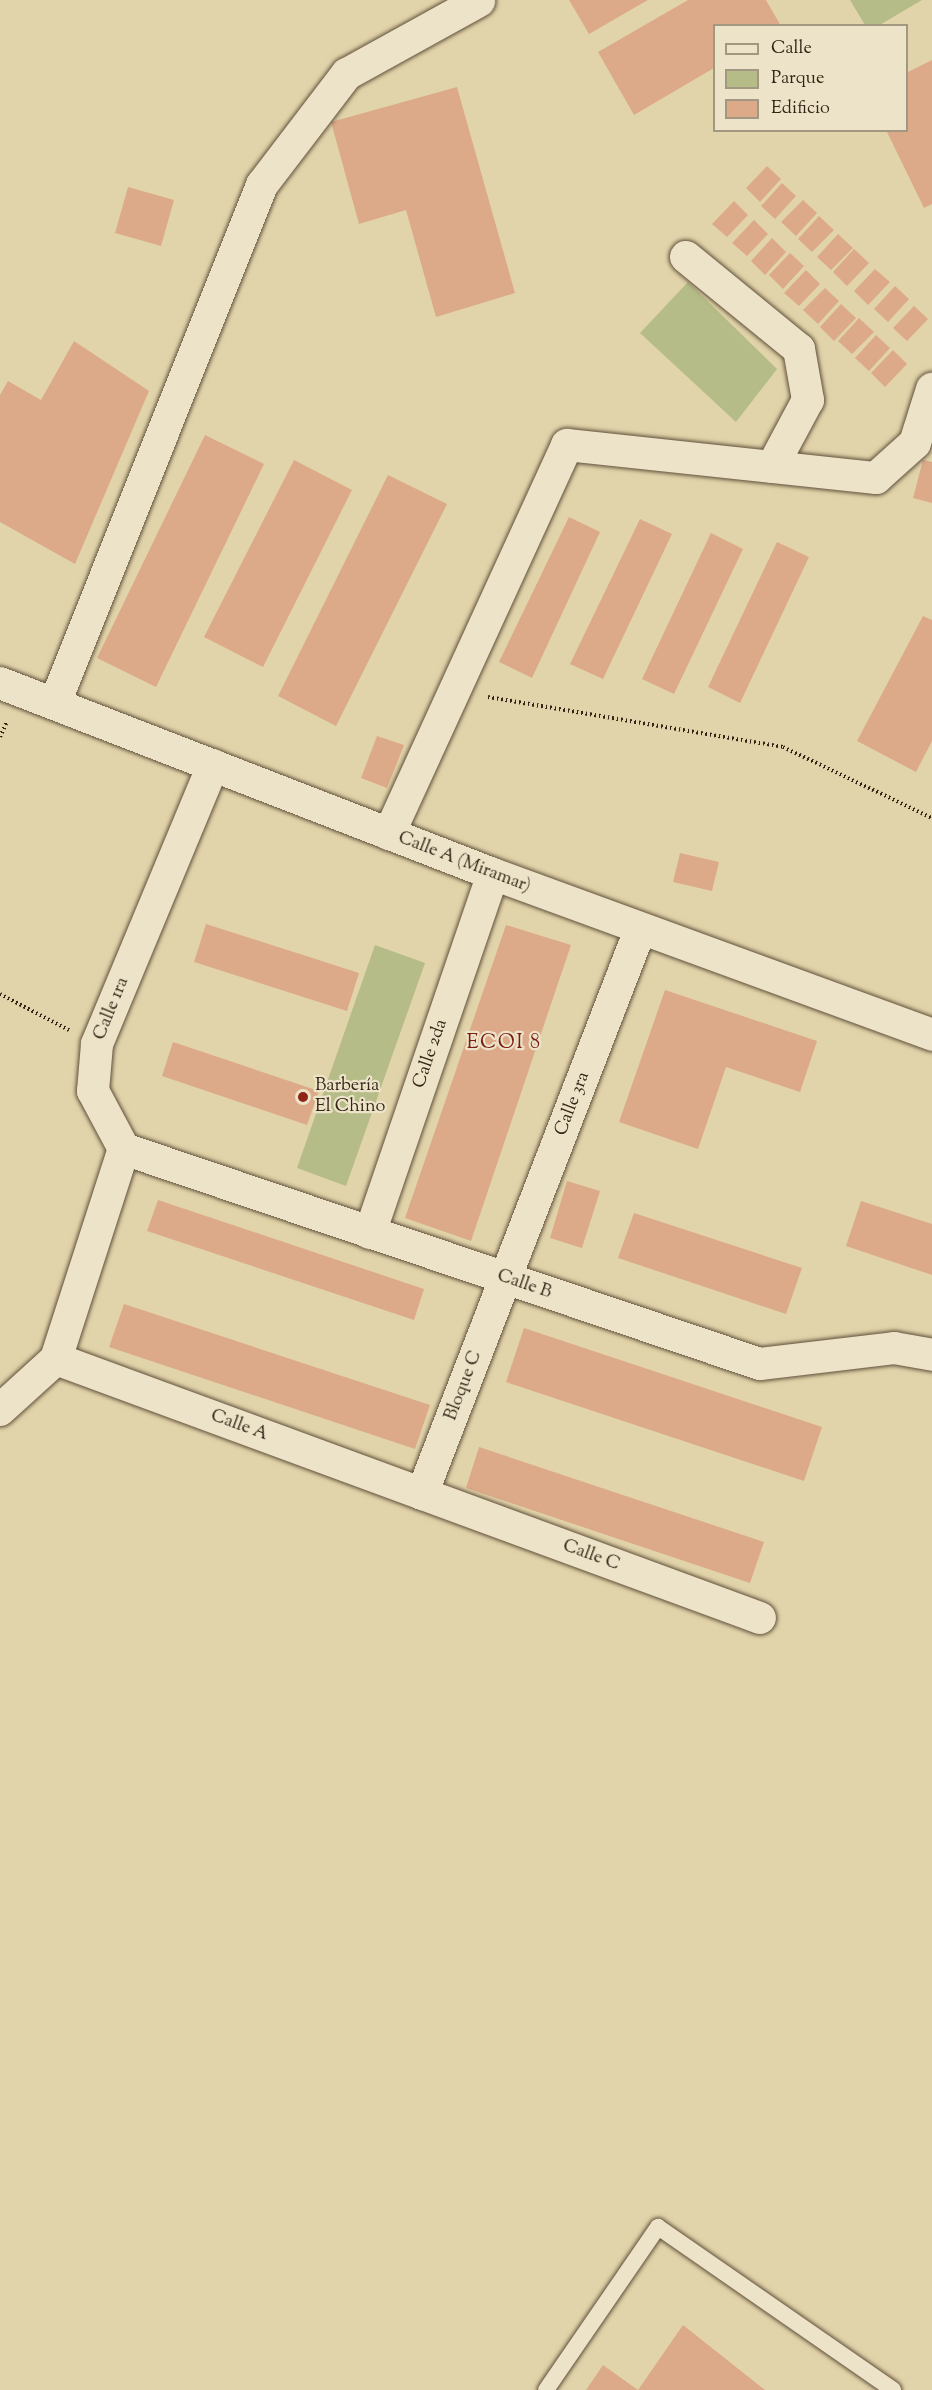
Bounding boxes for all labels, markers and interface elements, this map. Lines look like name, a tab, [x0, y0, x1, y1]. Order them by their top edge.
legend	[713, 24, 908, 132]
text: Calle	[771, 36, 812, 62]
text: Parque	[771, 66, 824, 92]
text: Edificio	[771, 96, 830, 122]
street label: Calle A (Miramar)	[395, 828, 533, 898]
street label: Calle 1ra	[90, 974, 134, 1044]
street label: Calle 2da	[409, 1017, 453, 1091]
district label: ECOI 8	[466, 1031, 542, 1055]
street label: Calle 3ra	[551, 1069, 595, 1139]
place label: Barbería El Chino	[315, 1076, 385, 1118]
marker: Barbería El Chino	[296, 1090, 310, 1104]
street label: Calle B	[494, 1266, 554, 1304]
street label: Bloque C	[441, 1348, 487, 1424]
street label: Calle A	[207, 1406, 271, 1446]
street label: Calle C	[560, 1536, 622, 1576]

